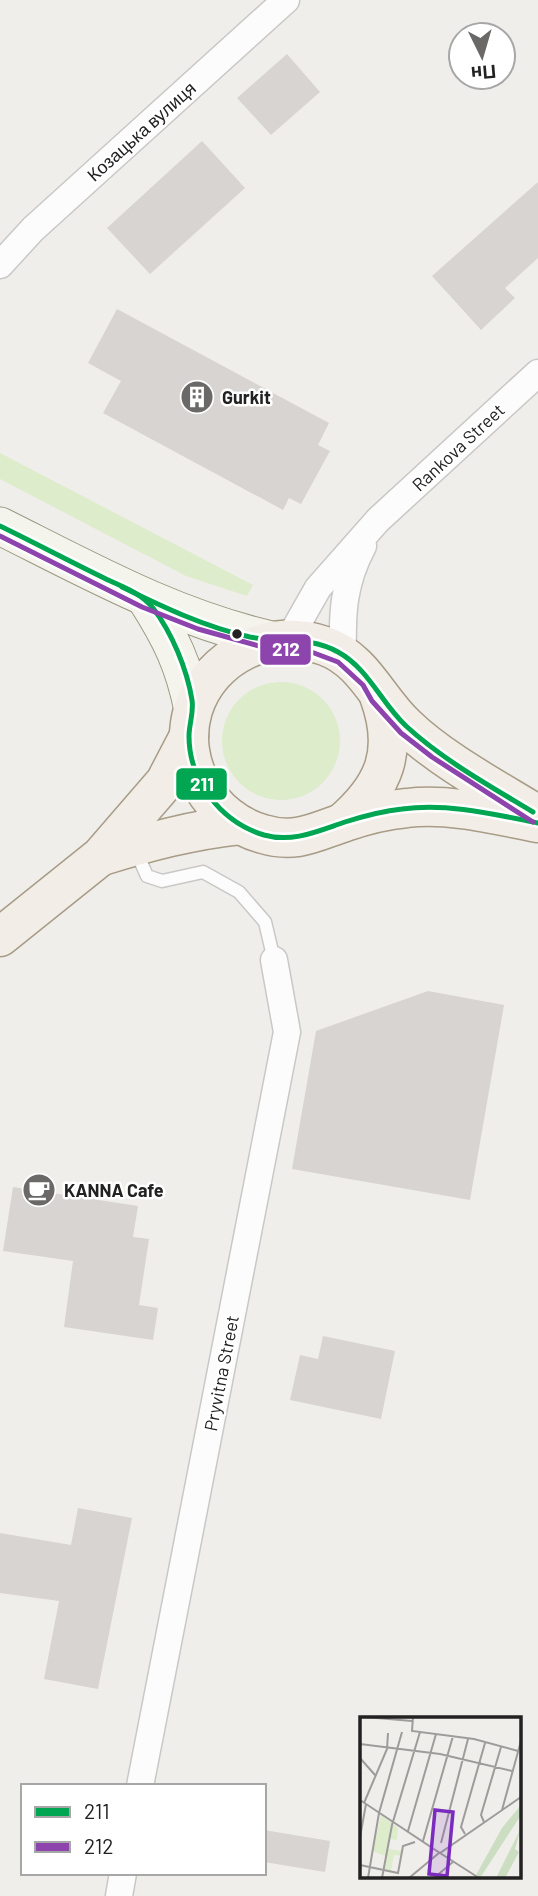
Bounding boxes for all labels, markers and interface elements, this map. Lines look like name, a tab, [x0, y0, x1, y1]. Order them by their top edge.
north arrow	[447, 21, 517, 91]
text: Пн	[470, 61, 497, 86]
street label: Козацька вулиця	[82, 76, 200, 186]
building icon: Gurkit	[178, 378, 216, 416]
place label: Gurkit	[222, 386, 271, 408]
street label: Rankova Street	[407, 399, 509, 495]
unlabelled marker	[230, 627, 244, 641]
line badge: 212	[259, 633, 312, 666]
text: 212	[272, 637, 300, 660]
line badge: 211	[175, 767, 228, 801]
text: 211	[190, 772, 214, 795]
cafe icon: KANNA Cafe	[20, 1171, 58, 1209]
place label: KANNA Cafe	[64, 1179, 164, 1201]
street label: Pryvitna Street	[199, 1313, 243, 1433]
inset map	[360, 1717, 520, 1878]
legend	[21, 1784, 266, 1875]
text: 211	[84, 1798, 110, 1823]
text: 212	[84, 1833, 114, 1858]

